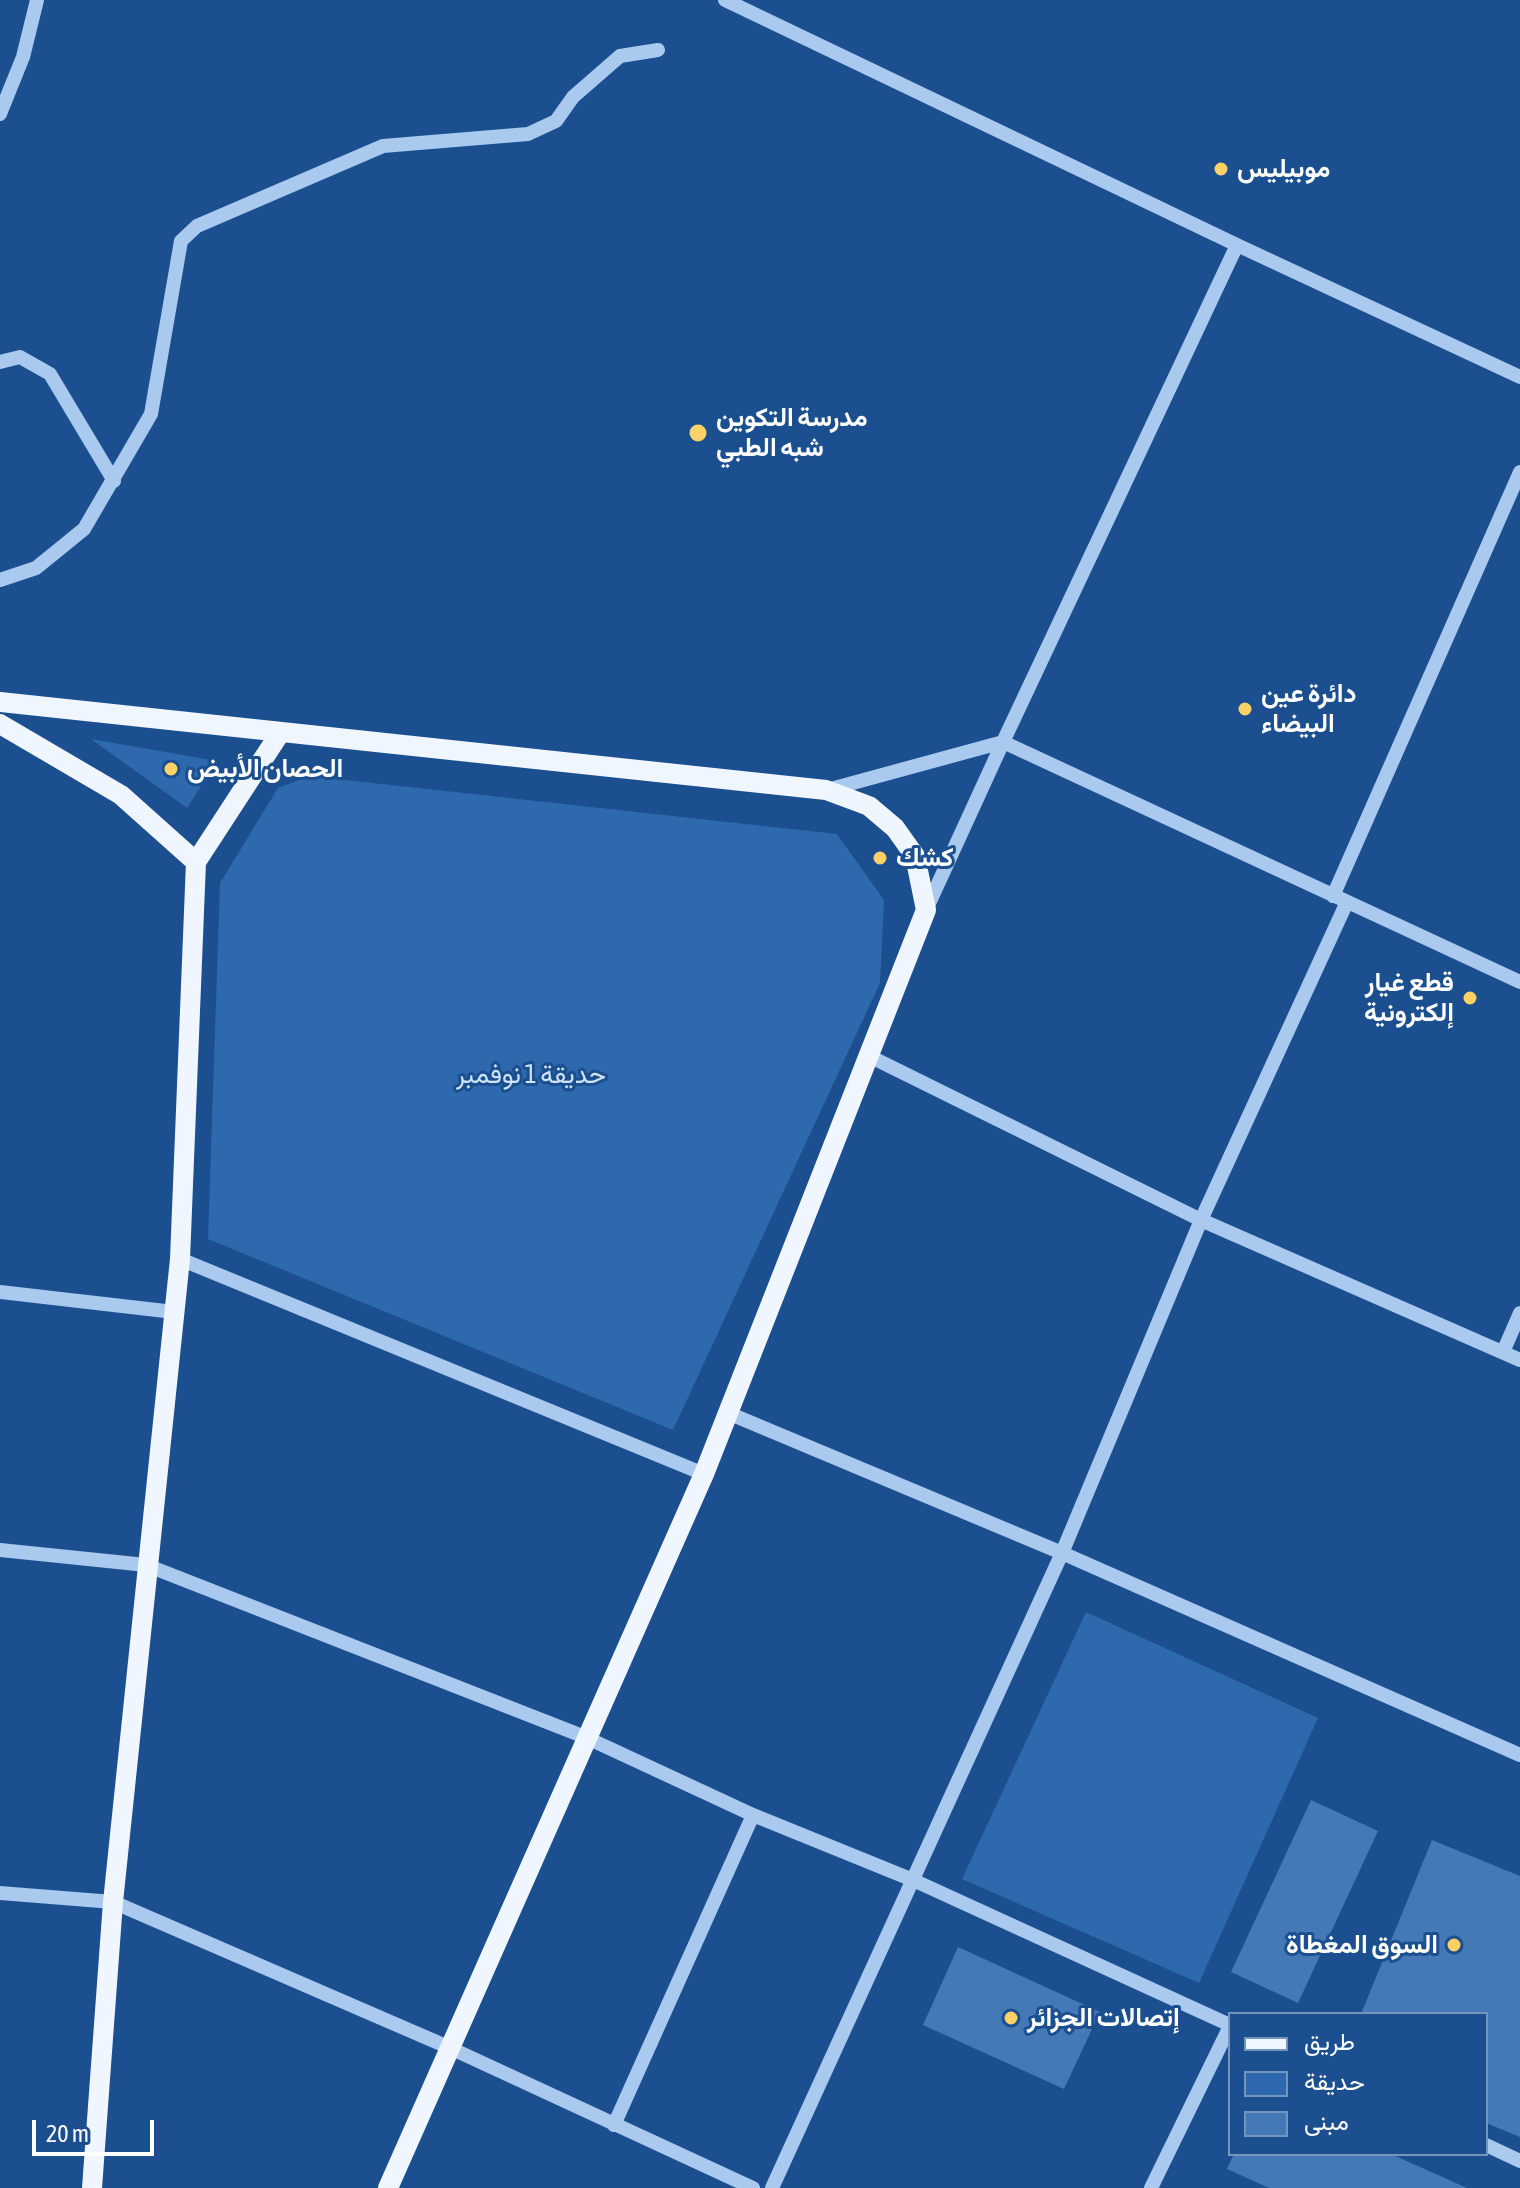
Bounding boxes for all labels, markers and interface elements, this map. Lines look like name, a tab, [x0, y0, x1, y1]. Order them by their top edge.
place label: موبيليس	[1237, 153, 1330, 185]
marker: موبيليس	[1212, 160, 1230, 178]
place label: مدرسة التكوين شبه الطبي	[716, 402, 868, 464]
marker: مدرسة التكوين شبه الطبي	[687, 422, 709, 444]
place label: دائرة عين البيضاء	[1261, 678, 1357, 740]
marker: دائرة عين البيضاء	[1236, 700, 1254, 718]
place label: الحصان الأبيض	[187, 753, 343, 785]
marker: الحصان الأبيض	[162, 760, 180, 778]
place label: كشك	[896, 842, 954, 874]
marker: كشك	[871, 849, 889, 867]
place label: قطع غيار إلكترونية	[1364, 967, 1454, 1028]
marker: قطع غيار إلكترونية	[1461, 989, 1479, 1007]
park label: حديقة 1 نوفمبر	[456, 1059, 606, 1091]
place label: السوق المغطاة	[1286, 1929, 1438, 1961]
marker: السوق المغطاة	[1445, 1936, 1463, 1954]
place label: إتصالات الجزائر	[1027, 2002, 1180, 2034]
marker: إتصالات الجزائر	[1002, 2009, 1020, 2027]
legend	[1228, 2012, 1488, 2156]
text: طريق	[1304, 2028, 1355, 2055]
text: حديقة	[1304, 2068, 1365, 2095]
scale bar	[36, 2104, 158, 2154]
text: مبنى	[1304, 2108, 1349, 2135]
text: 20 m	[46, 2120, 89, 2147]

